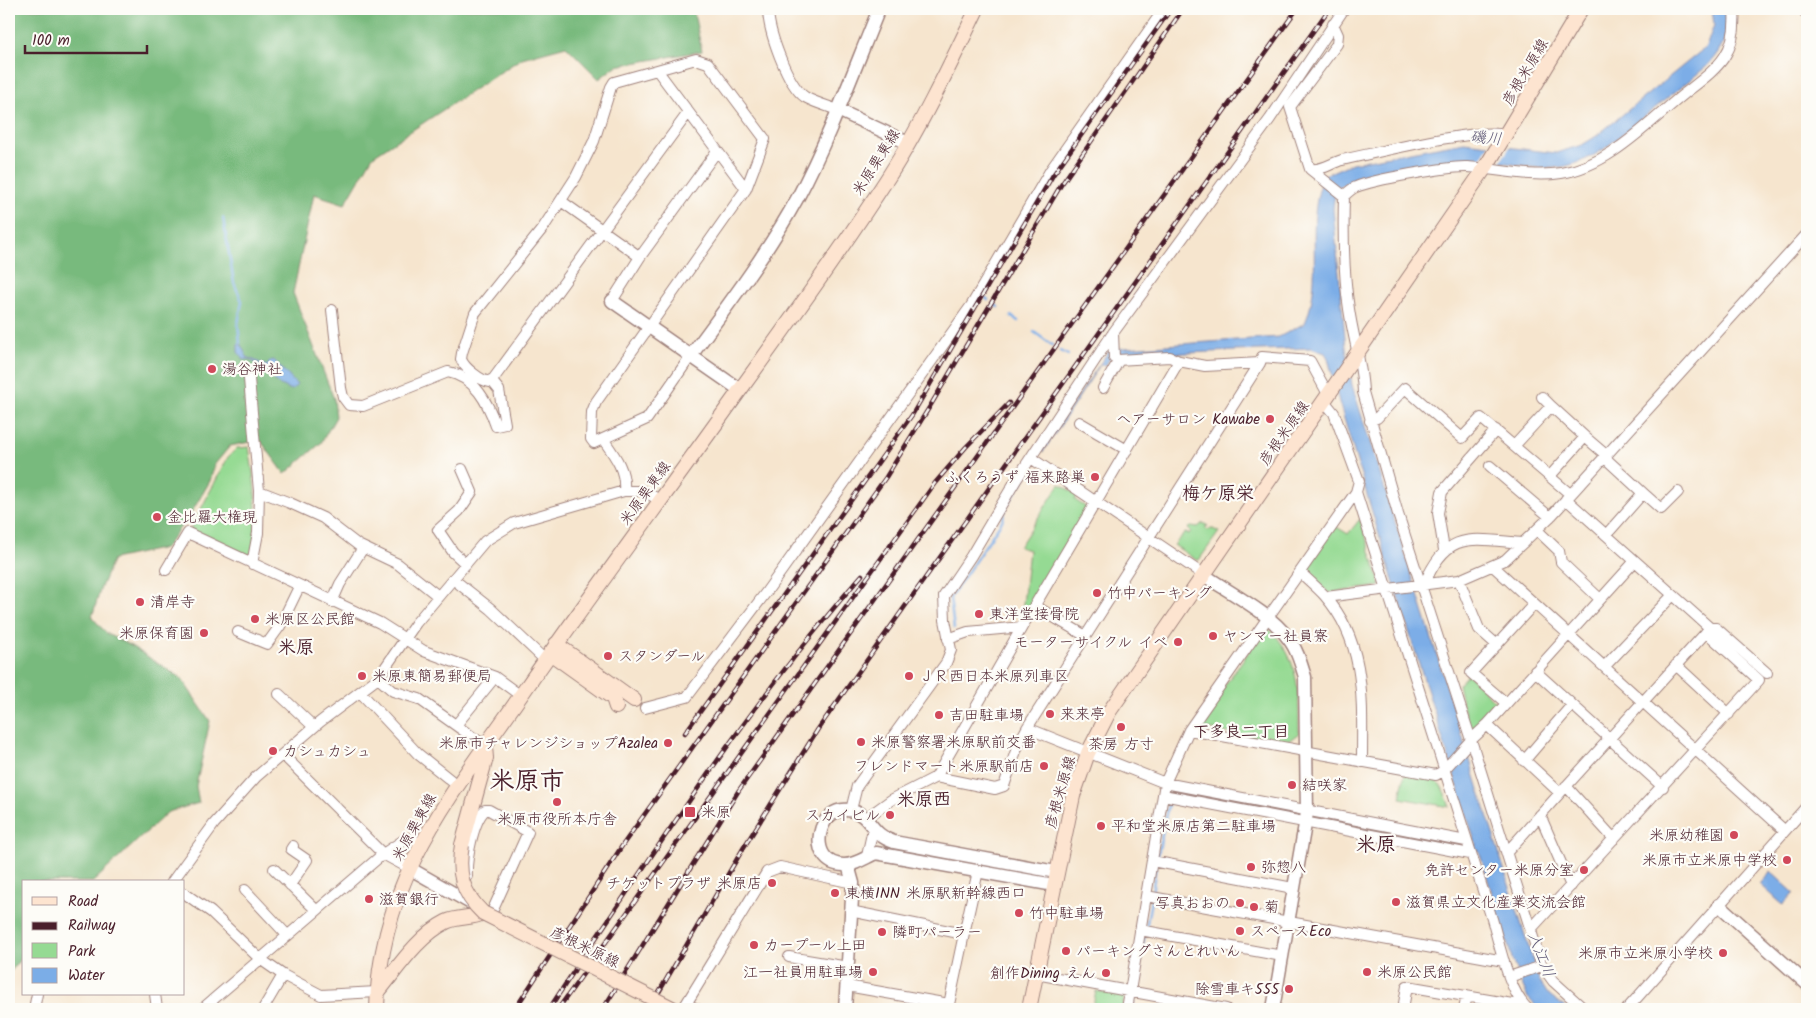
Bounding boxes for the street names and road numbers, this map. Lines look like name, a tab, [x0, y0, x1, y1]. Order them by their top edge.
street label: 彦根米原線	[1496, 34, 1555, 111]
street label: 米原栗東線	[847, 124, 907, 201]
street label: 彦根米原線	[1253, 396, 1316, 471]
street label: 米原栗東線	[614, 456, 678, 531]
street label: 彦根米原線	[1039, 753, 1083, 832]
street label: 米原栗東線	[386, 789, 444, 866]
street label: 彦根米原線	[546, 921, 624, 975]

